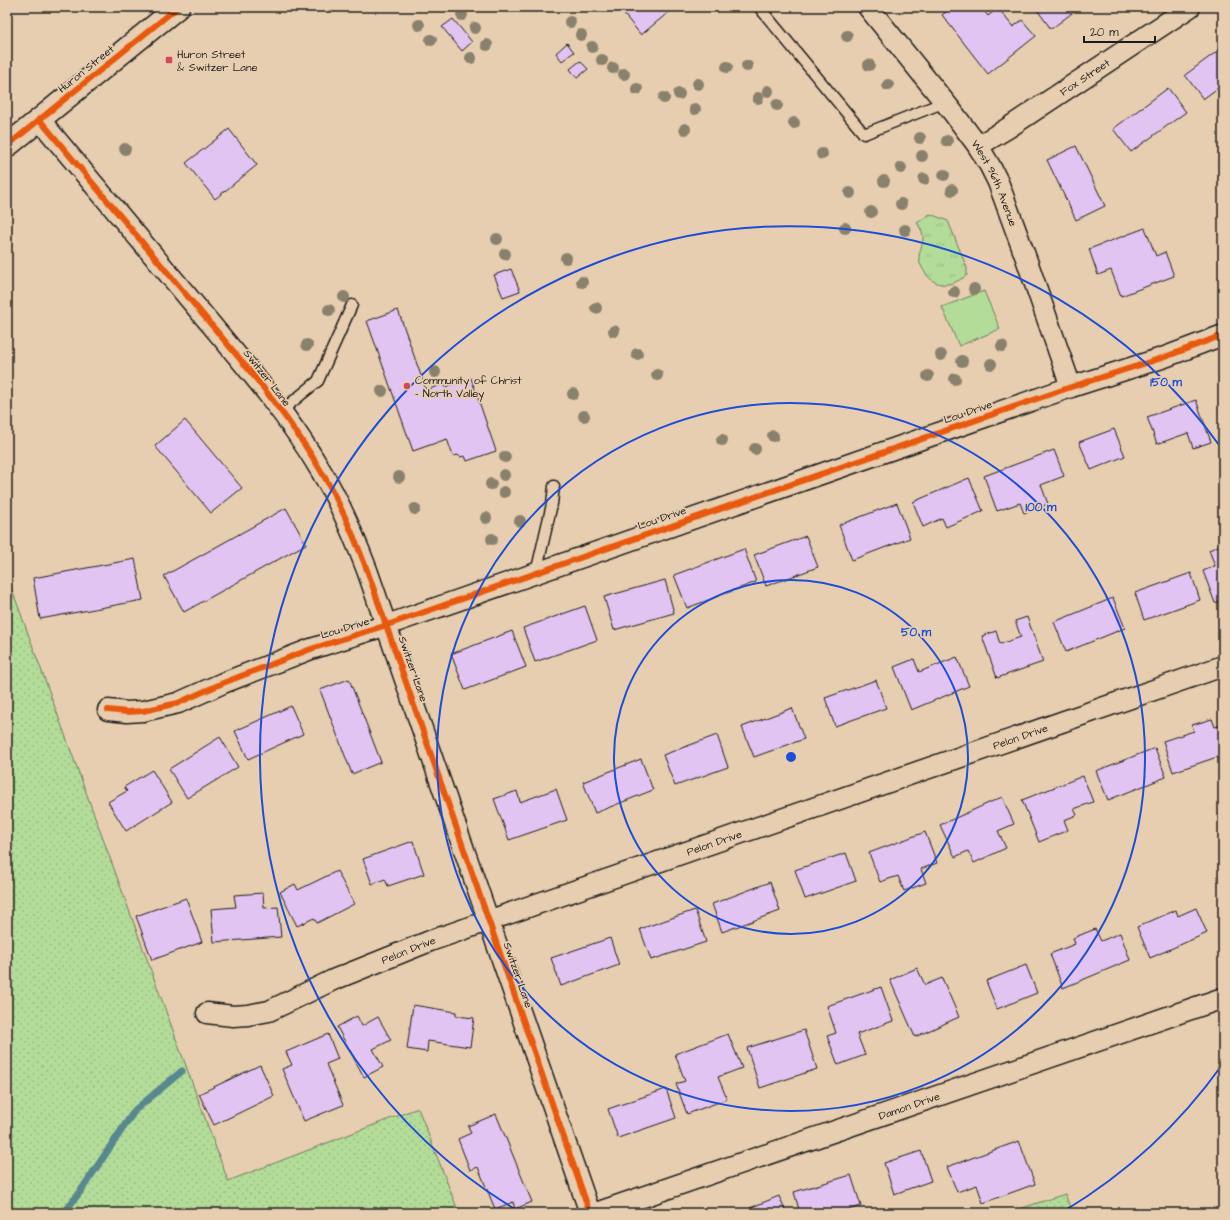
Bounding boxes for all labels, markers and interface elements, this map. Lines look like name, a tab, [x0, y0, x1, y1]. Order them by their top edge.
scale bar	[1084, 18, 1155, 44]
text: 20 m	[1090, 24, 1119, 41]
street label: Huron Street	[55, 41, 118, 96]
place label: Huron Street & Switzer Lane	[177, 47, 257, 75]
marker: Huron Street & Switzer Lane	[164, 55, 174, 65]
street label: Fox Street	[1057, 55, 1113, 99]
street label: West 96th Avenue	[968, 136, 1021, 228]
street label: Switzer Lane	[240, 346, 294, 410]
place label: Community of Christ - North Valley	[415, 373, 522, 402]
text: 150 m	[1150, 374, 1183, 391]
marker: Community of Christ - North Valley	[402, 381, 412, 391]
street label: Lou Drive	[942, 397, 994, 427]
text: 100 m	[1026, 499, 1057, 516]
street label: Lou Drive	[636, 503, 688, 533]
street label: Lou Drive	[319, 613, 371, 643]
text: 50 m	[901, 624, 932, 641]
street label: Switzer Lane	[395, 634, 431, 704]
street label: Pelon Drive	[991, 720, 1050, 753]
centre of rings	[784, 750, 798, 764]
street label: Pelon Drive	[685, 826, 744, 859]
street label: Pelon Drive	[379, 932, 438, 967]
street label: Switzer Lane	[500, 940, 536, 1010]
street label: Damon Drive	[876, 1088, 942, 1123]

